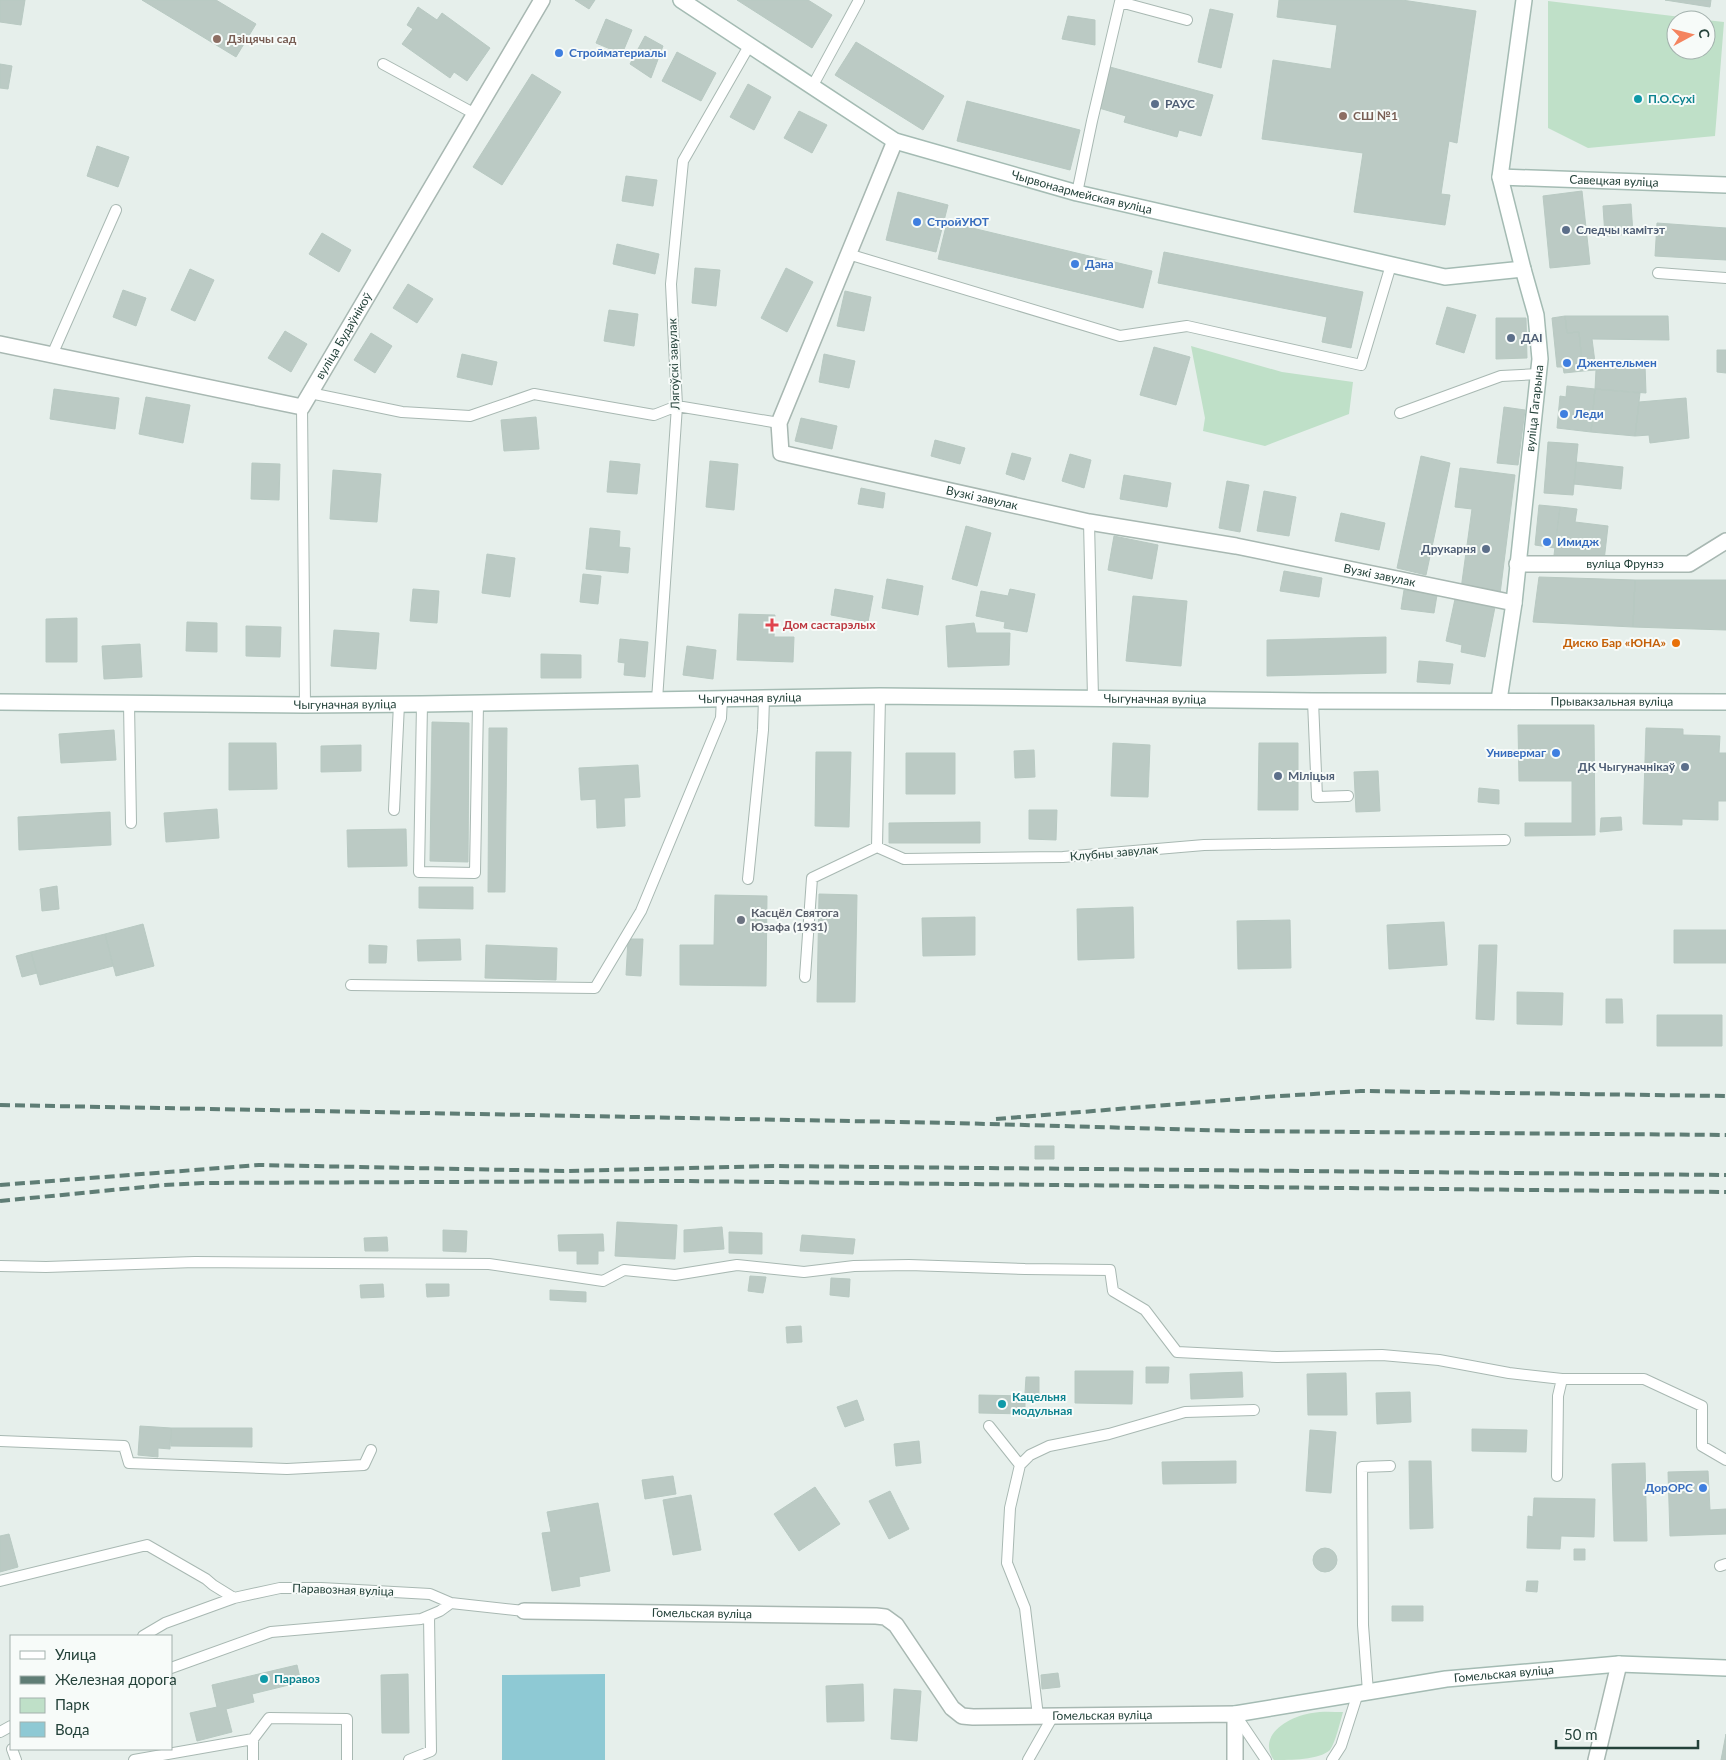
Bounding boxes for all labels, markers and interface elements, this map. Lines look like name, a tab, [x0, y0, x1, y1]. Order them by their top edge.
north arrow	[1666, 10, 1716, 60]
text: С	[1695, 28, 1713, 40]
place label: Дзіцячы сад	[227, 31, 297, 46]
marker: Дзіцячы сад	[211, 33, 223, 45]
place label: Стройматериалы	[569, 45, 667, 60]
marker: Стройматериалы	[553, 47, 565, 59]
place label: П.О.Сухі	[1648, 91, 1695, 106]
marker: П.О.Сухі	[1632, 93, 1644, 105]
place label: РАУС	[1165, 96, 1195, 111]
marker: РАУС	[1149, 98, 1161, 110]
place label: СШ №1	[1353, 108, 1398, 123]
marker: СШ №1	[1337, 110, 1349, 122]
street label: Чырвонаармейская вуліца	[1010, 167, 1154, 217]
street label: Савецкая вуліца	[1569, 171, 1659, 190]
place label: СтройУЮТ	[927, 214, 990, 229]
marker: СтройУЮТ	[911, 216, 923, 228]
place label: Следчы камітэт	[1576, 222, 1666, 237]
marker: Следчы камітэт	[1560, 224, 1572, 236]
place label: Дана	[1085, 256, 1114, 271]
marker: Дана	[1069, 258, 1081, 270]
street label: вуліца Будаўнікоў	[312, 289, 375, 382]
street label: Лягоўскі завулак	[664, 317, 683, 411]
place label: ДАІ	[1521, 330, 1543, 345]
marker: ДАІ	[1505, 332, 1517, 344]
place label: Джентельмен	[1577, 355, 1657, 370]
marker: Джентельмен	[1561, 357, 1573, 369]
street label: вуліца Гагарына	[1522, 364, 1546, 452]
place label: Леди	[1573, 406, 1604, 421]
marker: Леди	[1558, 408, 1570, 420]
street label: Вузкі завулак	[945, 482, 1020, 513]
place label: Имидж	[1557, 534, 1599, 549]
marker: Имидж	[1541, 536, 1553, 548]
place label: Друкарня	[1421, 541, 1476, 556]
marker: Друкарня	[1480, 543, 1492, 555]
street label: вуліца Фрунзэ	[1586, 556, 1664, 571]
street label: Вузкі завулак	[1342, 560, 1418, 590]
place label: Дом састарэлых	[783, 617, 876, 632]
marker: Дом састарэлых	[765, 618, 779, 632]
place label: Диско Бар «ЮНА»	[1563, 635, 1666, 650]
marker: Диско Бар «ЮНА»	[1670, 637, 1682, 649]
street label: Чыгуначная вуліца	[698, 689, 802, 706]
street label: Чыгуначная вуліца	[1103, 691, 1206, 707]
street label: Прывакзальная вуліца	[1550, 694, 1673, 709]
street label: Чыгуначная вуліца	[293, 696, 397, 712]
place label: Универмаг	[1485, 745, 1546, 760]
marker: Универмаг	[1550, 747, 1562, 759]
place label: ДК Чыгуначнікаў	[1578, 759, 1676, 774]
marker: ДК Чыгуначнікаў	[1679, 761, 1691, 773]
place label: Міліцыя	[1288, 768, 1335, 783]
marker: Міліцыя	[1272, 770, 1284, 782]
street label: Клубны завулак	[1069, 841, 1160, 864]
place label: Касцёл Святога Юзафа (1931)	[751, 905, 839, 934]
marker: Касцёл Святога Юзафа (1931)	[735, 914, 747, 926]
place label: Кацельня модульная	[1012, 1389, 1072, 1418]
marker: Кацельня модульная	[996, 1398, 1008, 1410]
place label: ДорОРС	[1645, 1480, 1693, 1495]
marker: ДорОРС	[1697, 1482, 1709, 1494]
street label: Паравозная вуліца	[292, 1580, 394, 1599]
street label: Гомельская вуліца	[652, 1605, 752, 1621]
legend	[10, 1635, 172, 1750]
text: Улица	[55, 1645, 96, 1663]
street label: Гомельская вуліца	[1453, 1662, 1555, 1685]
text: Железная дорога	[55, 1670, 177, 1688]
place label: Паравоз	[274, 1671, 320, 1686]
marker: Паравоз	[258, 1673, 270, 1685]
text: Парк	[55, 1695, 90, 1713]
street label: Гомельская вуліца	[1052, 1707, 1153, 1723]
scale bar	[1556, 1718, 1698, 1750]
text: Вода	[55, 1720, 90, 1738]
text: 50 m	[1564, 1725, 1598, 1743]

